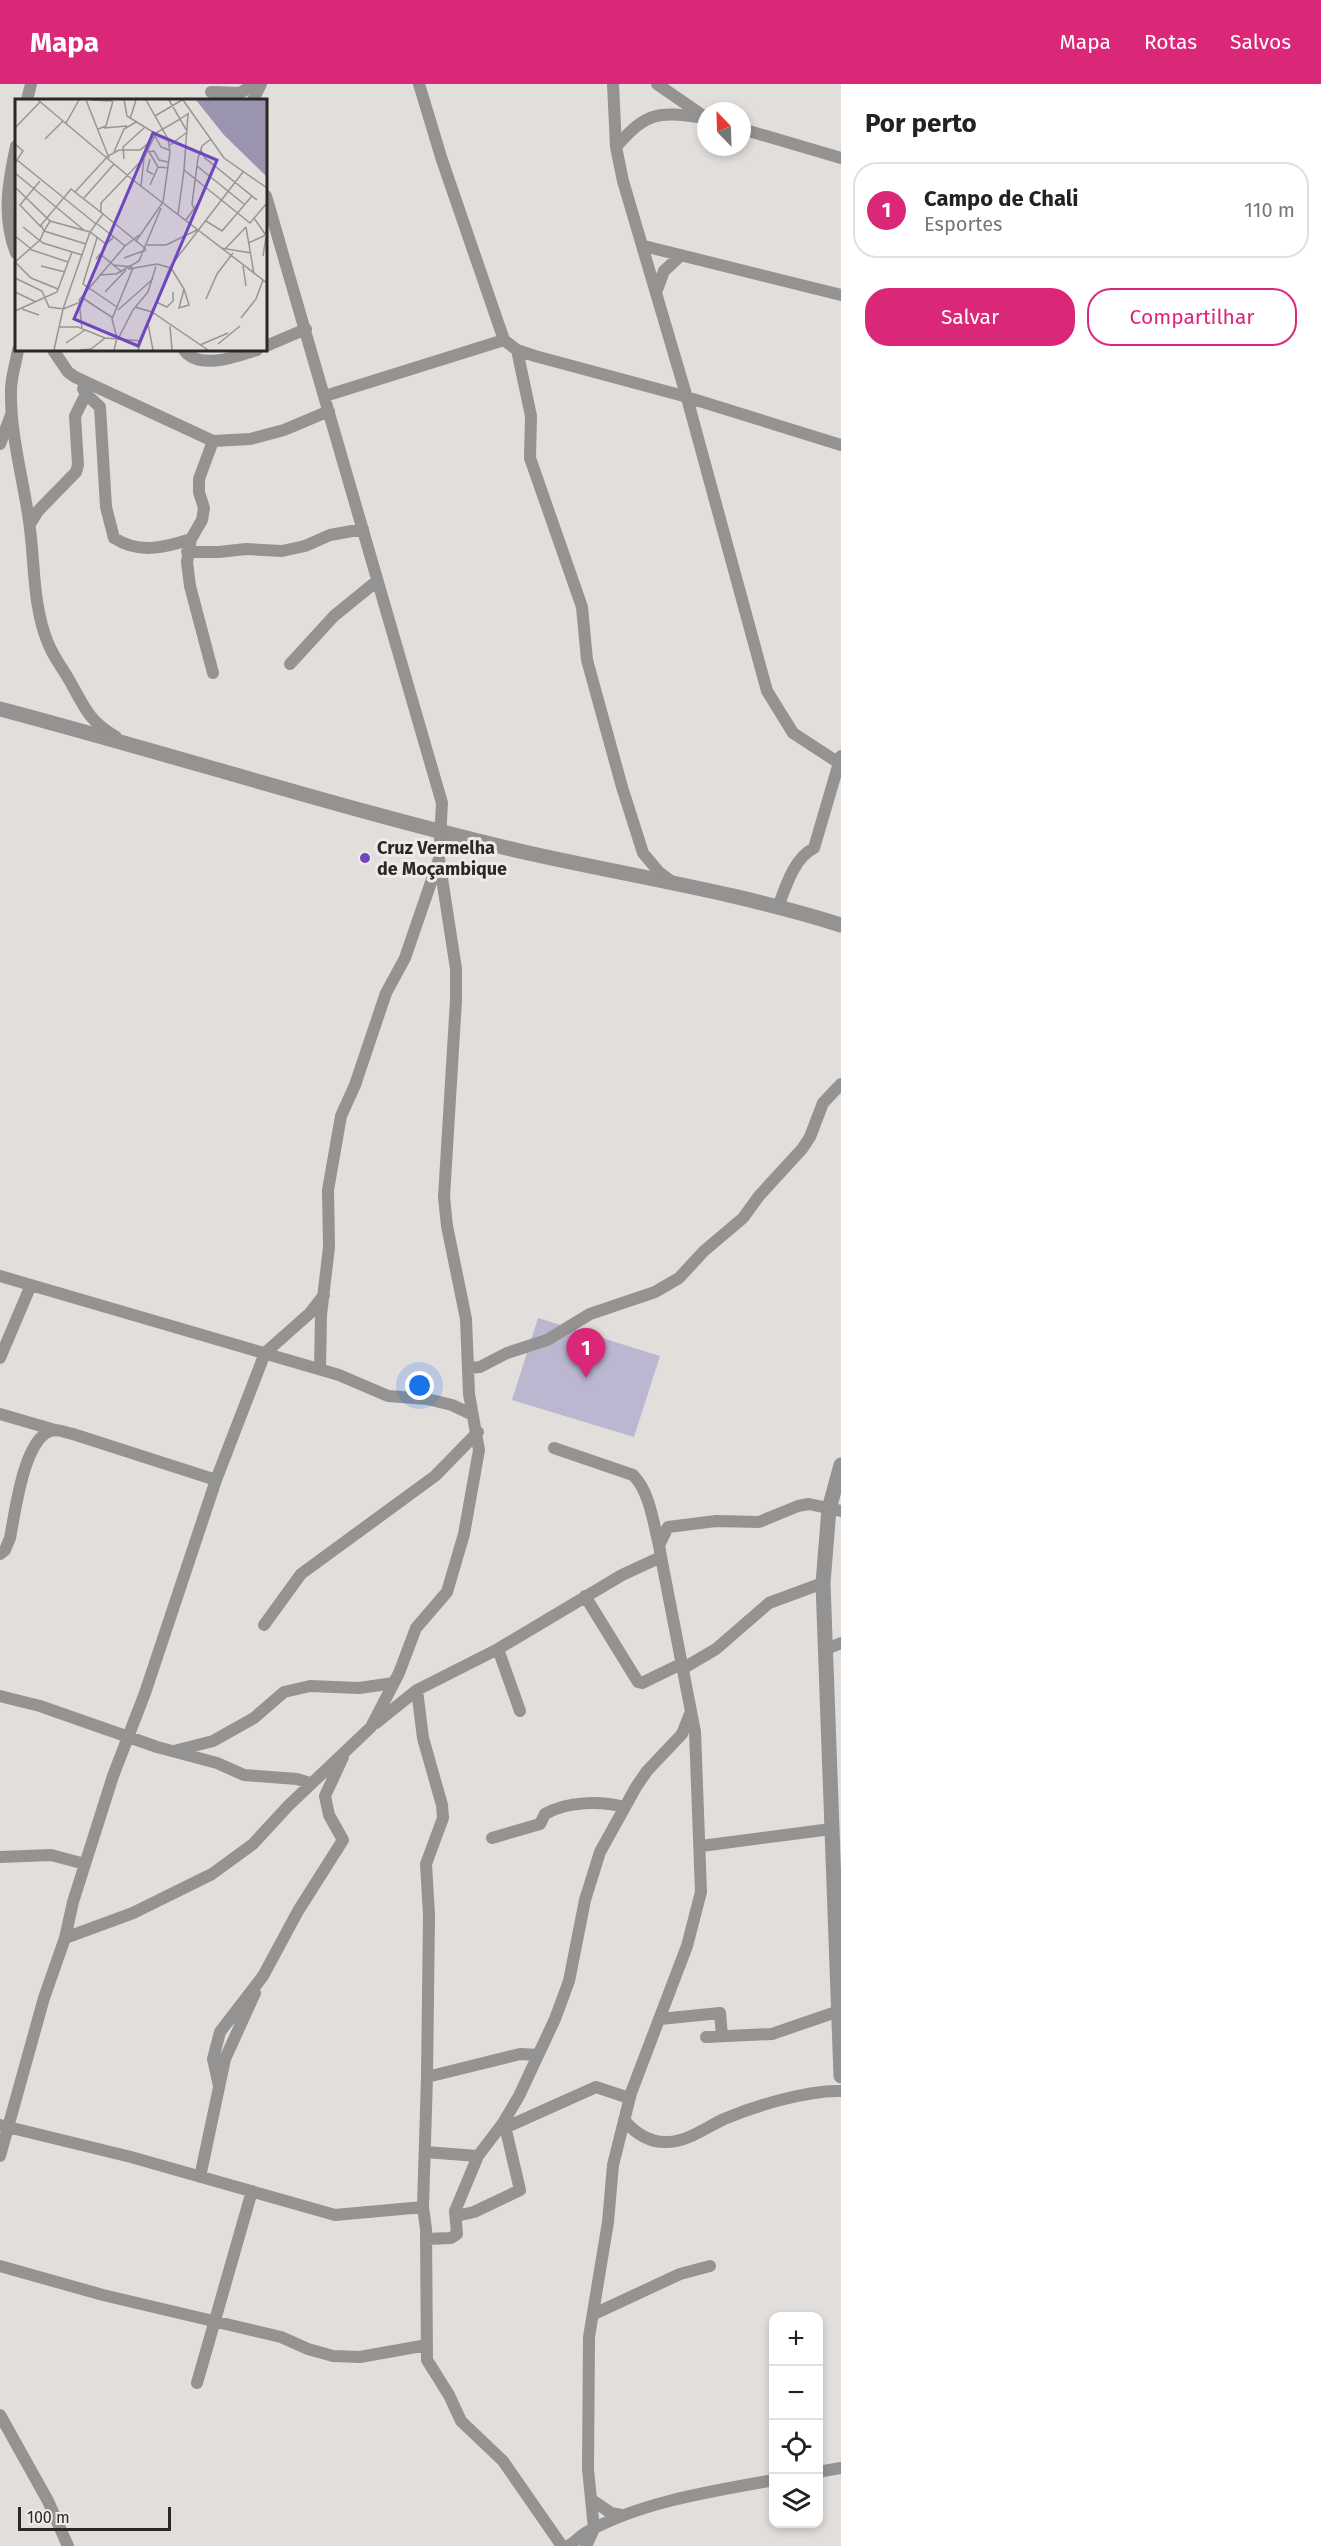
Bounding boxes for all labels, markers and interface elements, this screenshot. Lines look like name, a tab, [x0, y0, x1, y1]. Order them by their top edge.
text: Mapa	[30, 26, 99, 59]
text: Mapa	[1060, 29, 1111, 55]
text: Rotas	[1144, 29, 1197, 55]
text: Salvos	[1230, 29, 1291, 55]
inset map	[15, 99, 267, 351]
north arrow	[697, 102, 751, 156]
text: Por perto	[865, 108, 977, 139]
text: Campo de Chali	[924, 185, 1079, 212]
text: 1	[882, 198, 891, 222]
text: 110 m	[1244, 198, 1295, 222]
text: Esportes	[924, 212, 1002, 236]
button: Salvar	[865, 288, 1075, 346]
button: Compartilhar	[1087, 288, 1297, 346]
place label: Cruz Vermelha de Moçambique	[377, 837, 507, 880]
marker: Cruz Vermelha de Moçambique	[358, 851, 372, 865]
pin: 1	[566, 1328, 606, 1378]
your location	[405, 1371, 434, 1400]
map controls	[769, 2312, 823, 2528]
button: +	[769, 2312, 823, 2366]
button: −	[769, 2366, 823, 2420]
button: locate	[769, 2420, 823, 2474]
button: layers	[769, 2474, 823, 2528]
scale bar	[18, 2504, 171, 2532]
text: 100 m	[27, 2508, 70, 2527]

